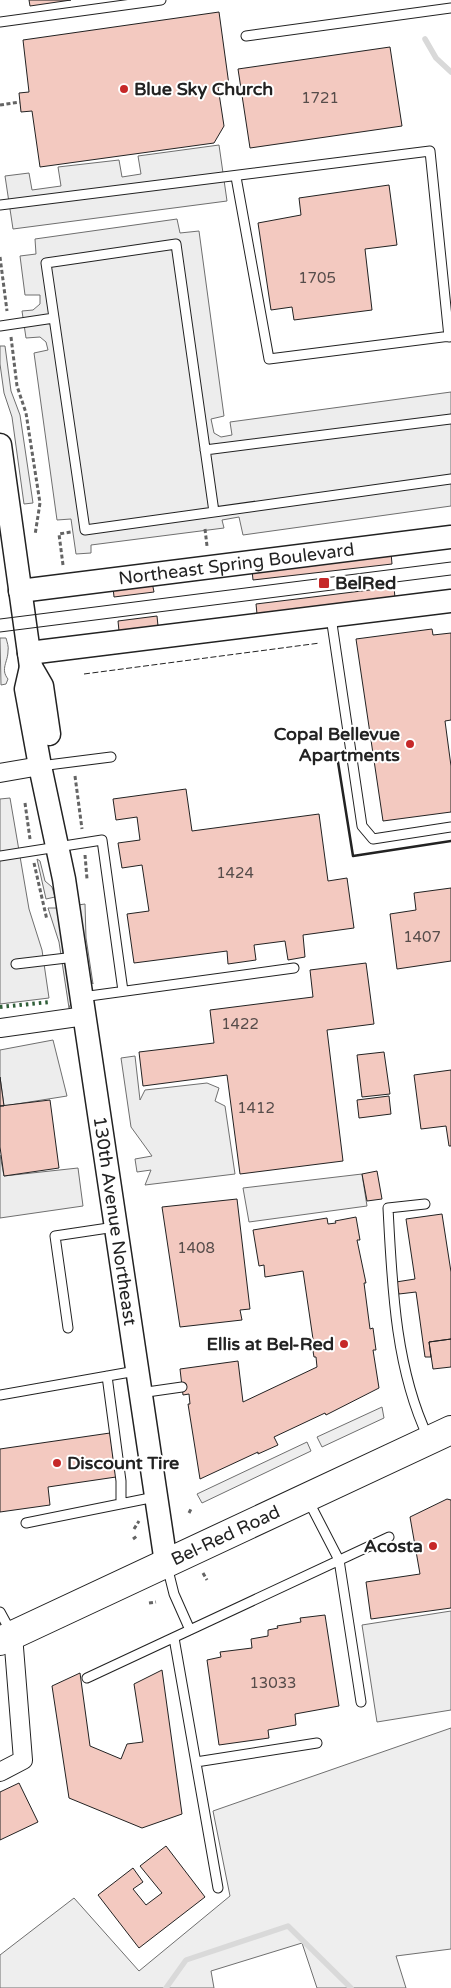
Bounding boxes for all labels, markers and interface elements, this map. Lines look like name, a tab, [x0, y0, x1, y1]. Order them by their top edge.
place label: Blue Sky Church	[134, 78, 273, 100]
marker: Blue Sky Church	[118, 83, 130, 95]
house number: 1721	[301, 89, 339, 107]
house number: 1705	[298, 269, 336, 287]
street label: Northeast Spring Boulevard	[117, 538, 356, 590]
place label: BelRed	[335, 572, 396, 594]
marker: BelRed	[317, 576, 331, 590]
place label: Copal Bellevue Apartments	[274, 723, 400, 766]
marker: Copal Bellevue Apartments	[404, 738, 416, 750]
house number: 1424	[216, 864, 254, 882]
house number: 1407	[403, 928, 441, 946]
house number: 1422	[221, 1015, 259, 1033]
house number: 1412	[237, 1099, 275, 1117]
street label: 130th Avenue Northeast	[89, 1115, 141, 1327]
house number: 1408	[177, 1239, 215, 1257]
place label: Ellis at Bel-Red	[207, 1333, 334, 1355]
marker: Ellis at Bel-Red	[338, 1338, 350, 1350]
place label: Discount Tire	[67, 1452, 179, 1474]
marker: Discount Tire	[51, 1457, 63, 1469]
street label: Bel-Red Road	[168, 1501, 284, 1570]
place label: Acosta	[364, 1535, 423, 1557]
marker: Acosta	[427, 1540, 439, 1552]
house number: 13033	[249, 1674, 297, 1692]

